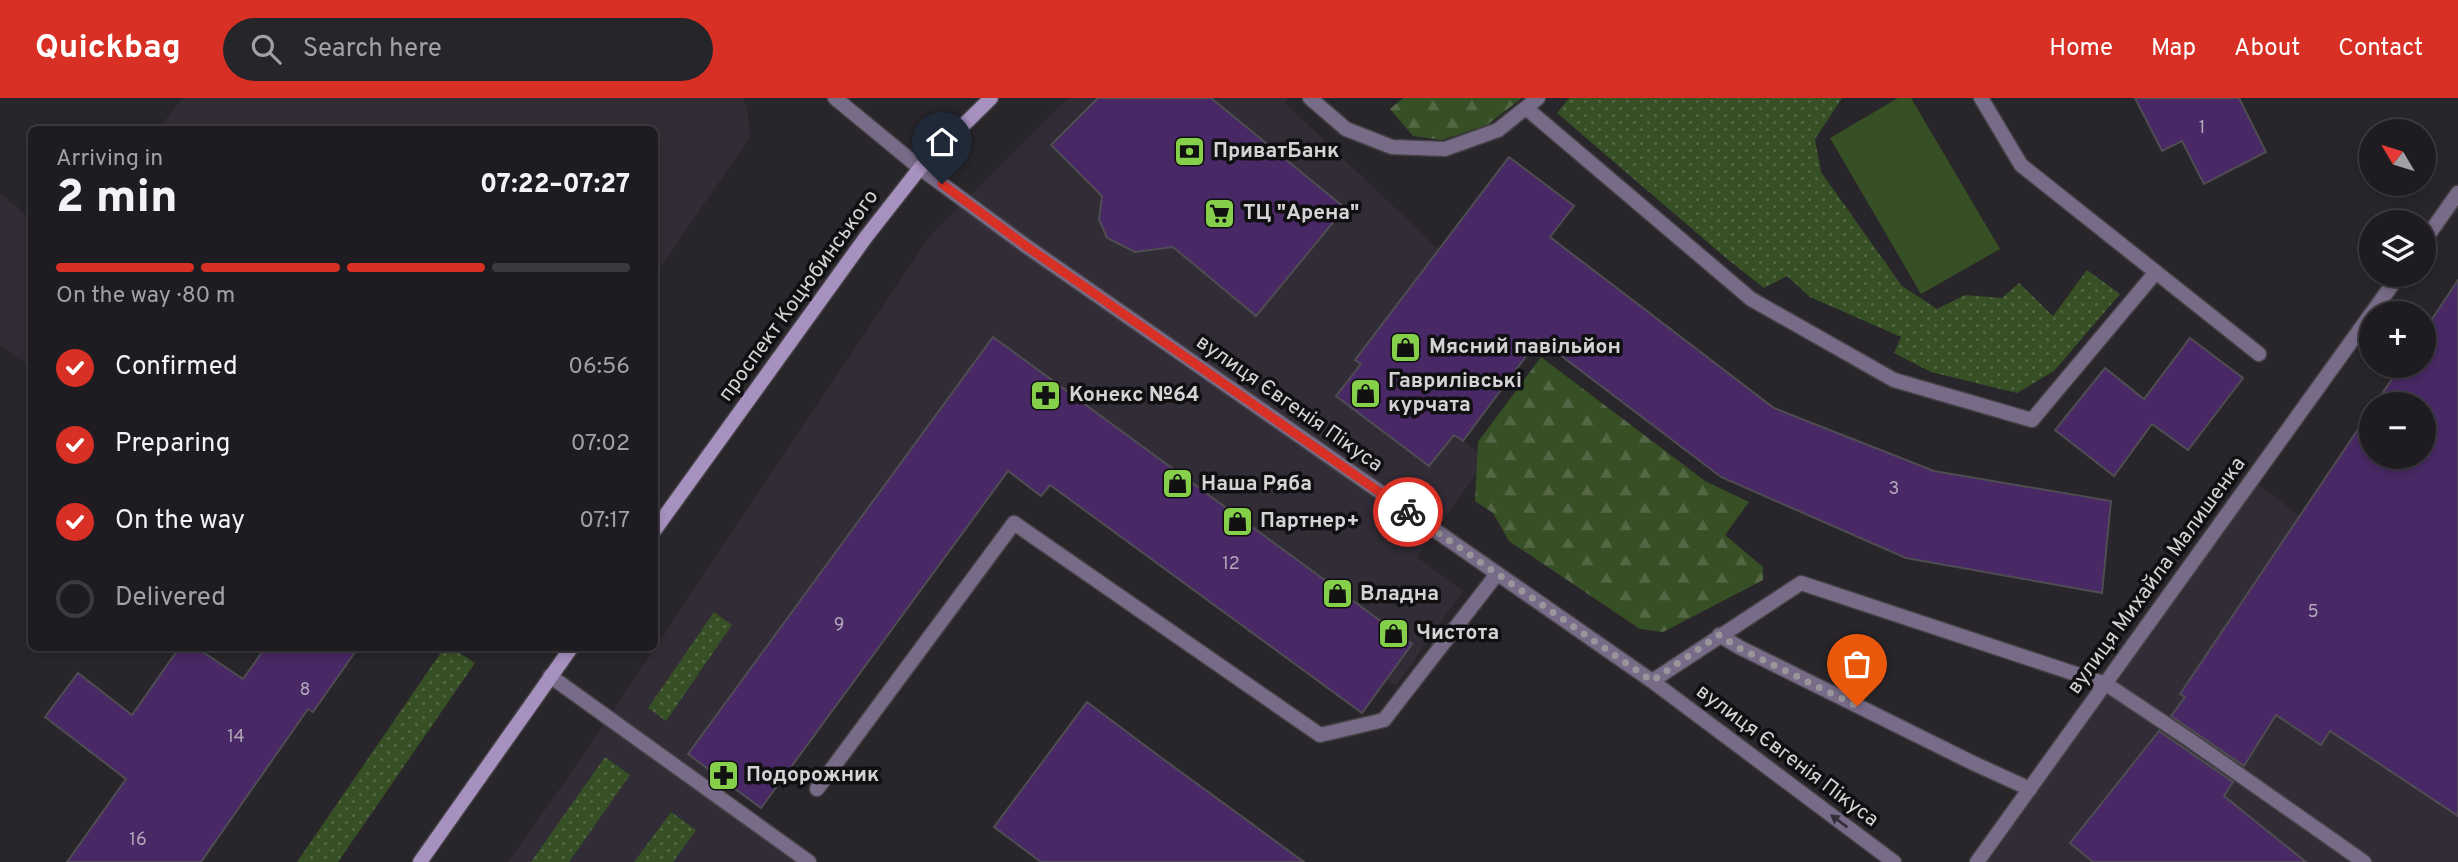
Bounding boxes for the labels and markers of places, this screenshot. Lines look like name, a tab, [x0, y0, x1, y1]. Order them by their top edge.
pin	[912, 112, 972, 184]
bank icon: ПриватБанк	[1173, 134, 1207, 168]
place label: ПриватБанк	[1213, 138, 1339, 165]
supermarket icon: ТЦ "Арена"	[1203, 196, 1237, 230]
place label: ТЦ "Арена"	[1243, 200, 1359, 227]
shop icon: Мясний павільйон	[1389, 330, 1423, 364]
place label: Мясний павільйон	[1429, 334, 1621, 361]
place label: Гаврилівські курчата	[1388, 368, 1522, 419]
shop icon: Гаврилівські курчата	[1348, 376, 1382, 410]
pharmacy icon: Конекс №64	[1029, 378, 1063, 412]
place label: Конекс №64	[1069, 382, 1199, 409]
shop icon: Наша Ряба	[1161, 467, 1195, 501]
place label: Наша Ряба	[1201, 471, 1312, 498]
shop icon: Партнер+	[1220, 504, 1254, 538]
place label: Партнер+	[1260, 508, 1360, 535]
shop icon: Владна	[1320, 577, 1354, 611]
place label: Владна	[1360, 581, 1439, 608]
shop icon: Чистота	[1376, 616, 1410, 650]
place label: Чистота	[1416, 620, 1499, 647]
pin	[1827, 634, 1887, 706]
pharmacy icon: Подорожник	[706, 758, 740, 792]
place label: Подорожник	[746, 762, 879, 789]

